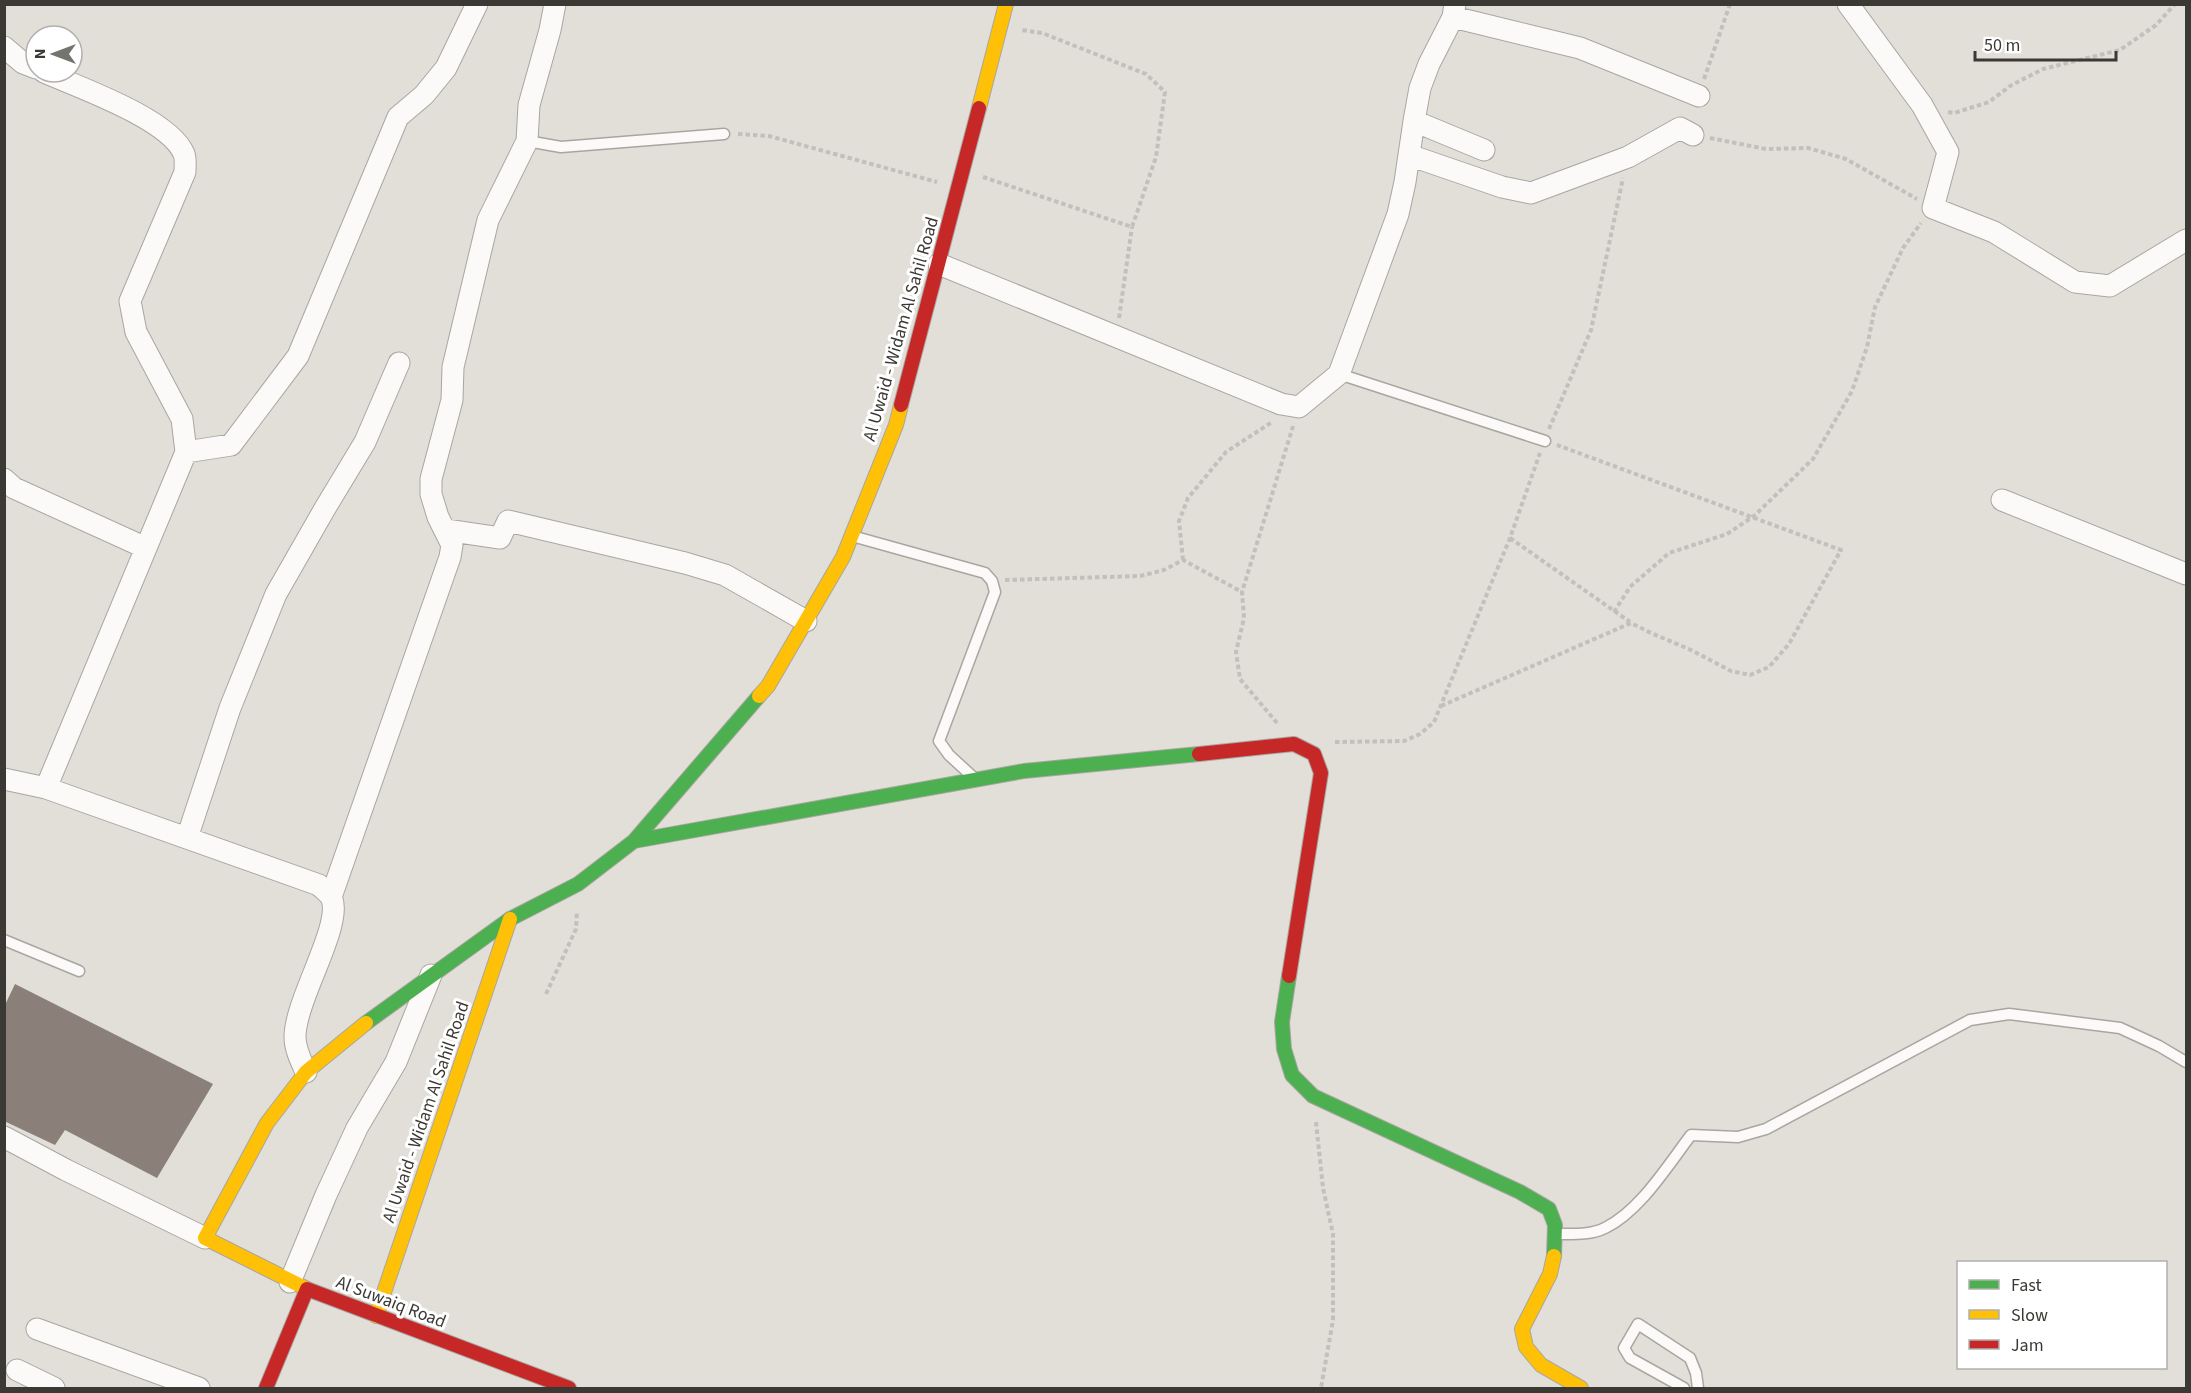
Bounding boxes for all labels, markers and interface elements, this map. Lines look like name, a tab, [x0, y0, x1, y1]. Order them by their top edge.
north arrow	[24, 24, 84, 84]
scale bar	[1975, 24, 2116, 62]
text: 50 m	[1984, 33, 2020, 58]
text: N	[29, 49, 51, 59]
street label: Al Uwaid - Widam Al Sahil Road	[857, 214, 945, 444]
street label: Al Uwaid - Widam Al Sahil Road	[376, 998, 476, 1226]
legend	[1957, 1261, 2167, 1369]
street label: Al Suwaiq Road	[332, 1270, 450, 1334]
text: Fast	[2011, 1273, 2042, 1298]
text: Slow	[2011, 1303, 2048, 1328]
text: Jam	[2011, 1333, 2044, 1358]

